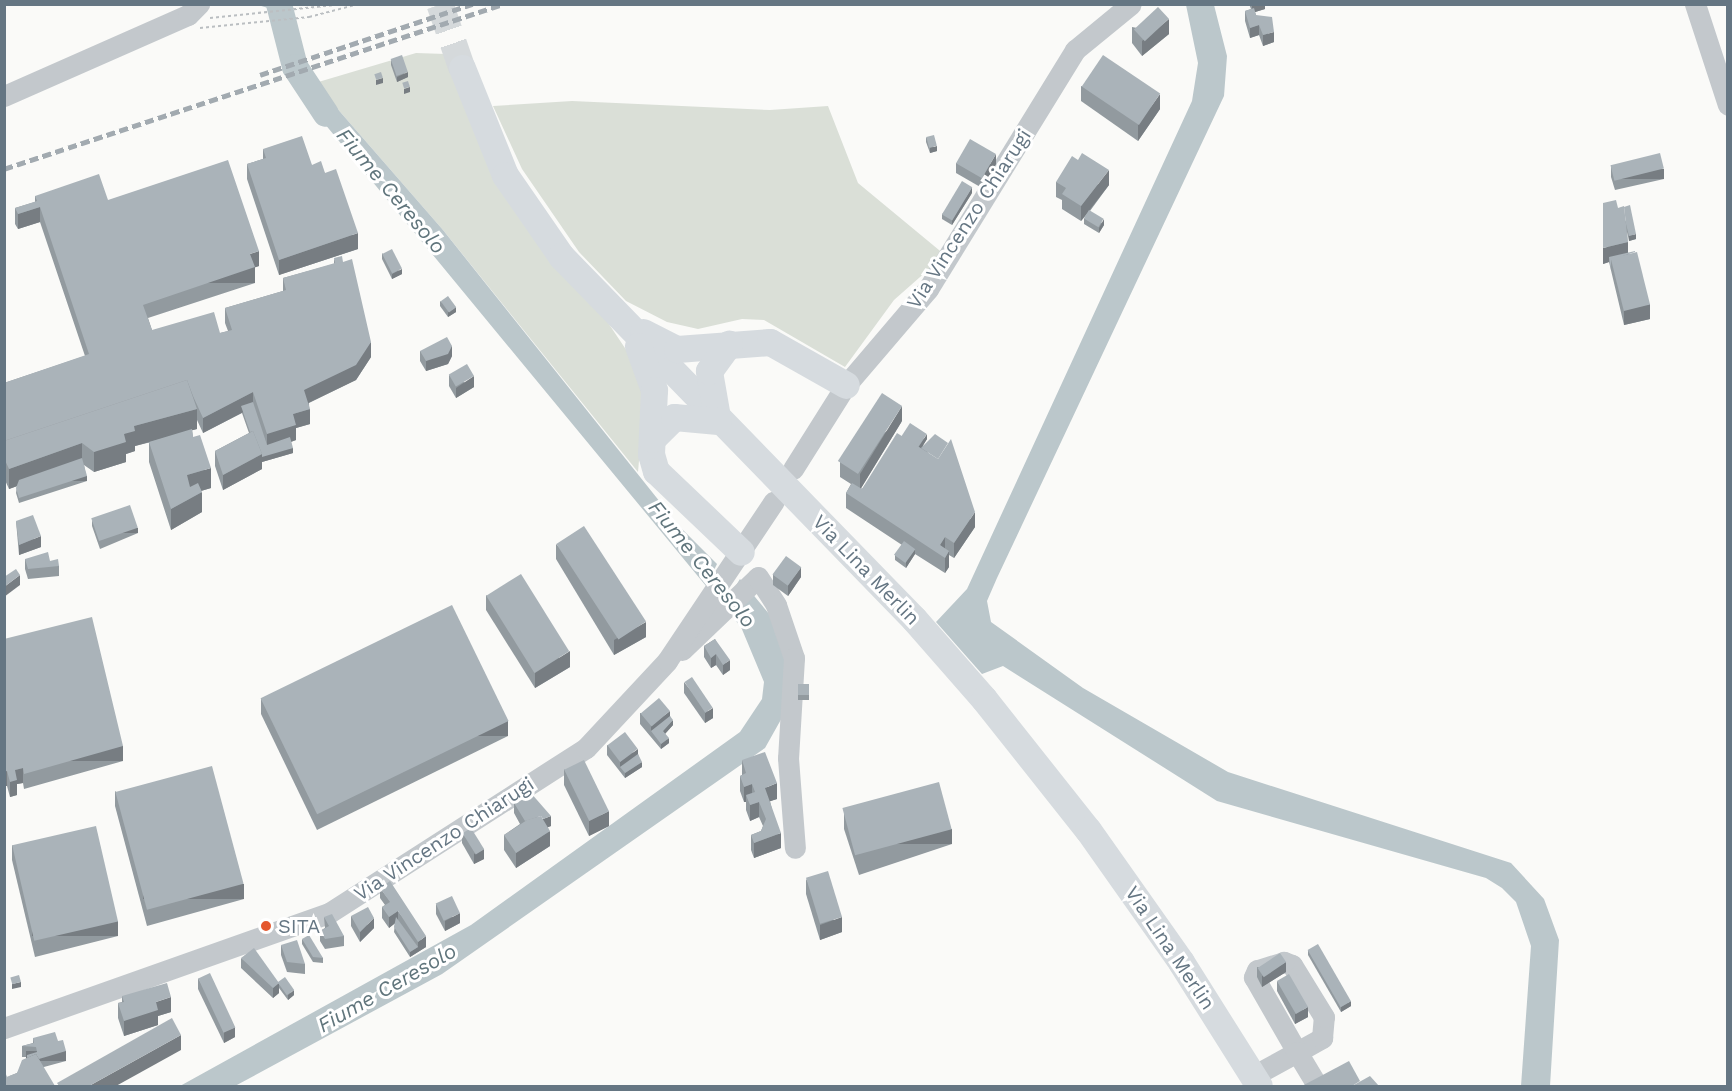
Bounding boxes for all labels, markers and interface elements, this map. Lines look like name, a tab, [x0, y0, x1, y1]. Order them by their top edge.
water label: Fiume Ceresolo	[331, 123, 451, 259]
street label: Via Vincenzo Chiarugi	[902, 124, 1036, 314]
water label: Fiume Ceresolo	[643, 495, 761, 633]
street label: Via Lina Merlin	[807, 510, 925, 630]
street label: Via Vincenzo Chiarugi	[349, 772, 539, 906]
street label: Via Lina Merlin	[1120, 881, 1220, 1015]
place label: SITA	[278, 914, 320, 938]
marker: SITA	[259, 919, 273, 933]
water label: Fiume Ceresolo	[313, 938, 461, 1038]

